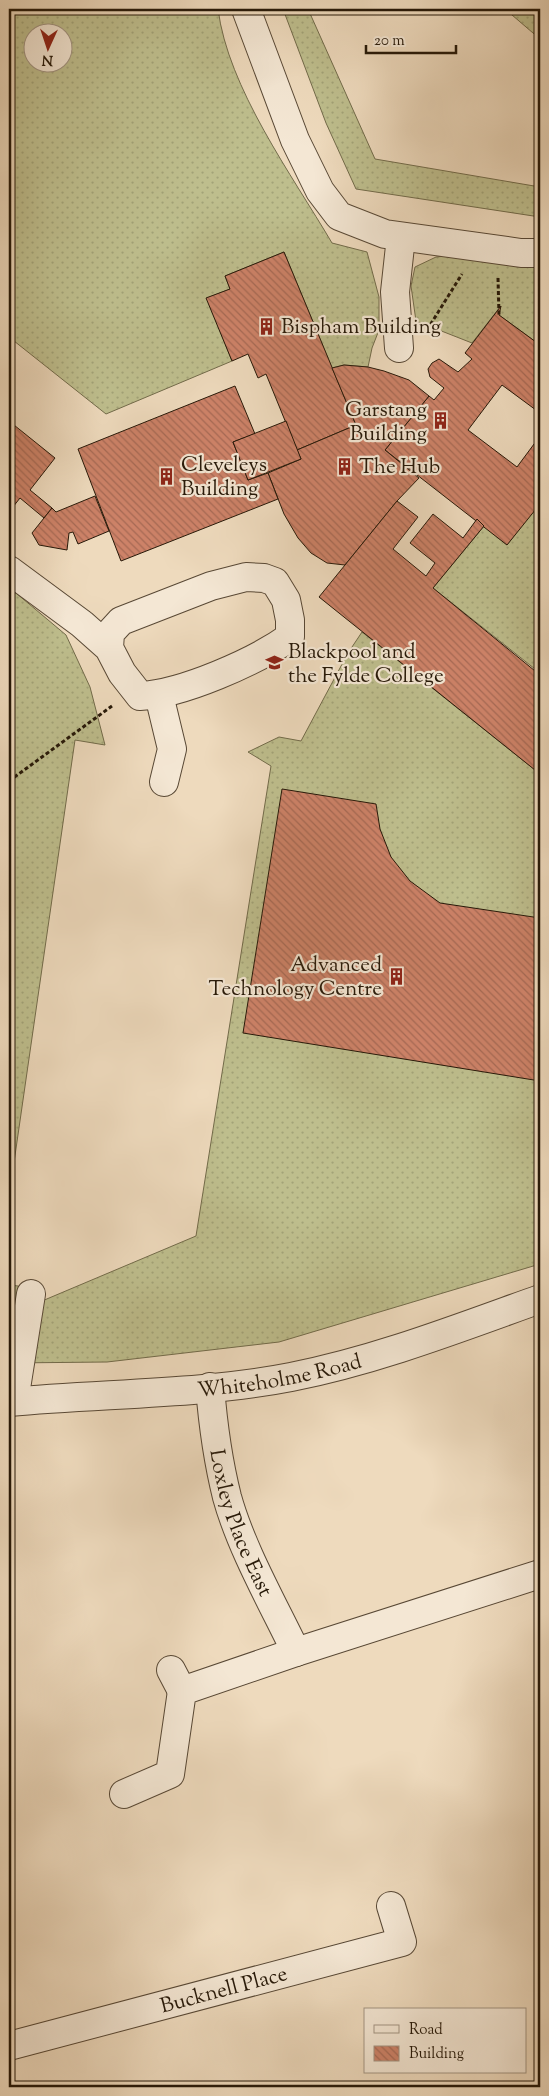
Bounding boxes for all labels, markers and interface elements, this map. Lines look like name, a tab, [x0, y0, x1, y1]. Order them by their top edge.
north arrow	[22, 22, 72, 72]
scale bar	[366, 22, 456, 54]
text: 20 m	[374, 31, 405, 52]
text: N	[41, 49, 54, 69]
place label: Bispham Building	[281, 313, 441, 343]
building icon: Bispham Building	[257, 316, 277, 336]
place label: Garstang Building	[345, 396, 427, 450]
building icon: Garstang Building	[431, 411, 451, 431]
place label: Cleveleys Building	[181, 451, 267, 505]
place label: The Hub	[359, 453, 440, 483]
building icon: The Hub	[335, 456, 355, 476]
building icon: Cleveleys Building	[157, 466, 177, 486]
place label: Blackpool and the Fylde College	[288, 638, 444, 692]
school or university icon: Blackpool and the Fylde College	[264, 653, 284, 673]
place label: Advanced Technology Centre	[209, 951, 382, 1005]
building icon: Advanced Technology Centre	[386, 966, 406, 986]
street label: Whiteholme Road	[196, 1347, 366, 1406]
street label: Loxley Place East	[201, 1447, 279, 1602]
street label: Bucknell Place	[157, 1960, 291, 2022]
legend	[364, 2008, 526, 2074]
text: Road	[409, 2020, 443, 2041]
text: Building	[409, 2044, 464, 2065]

